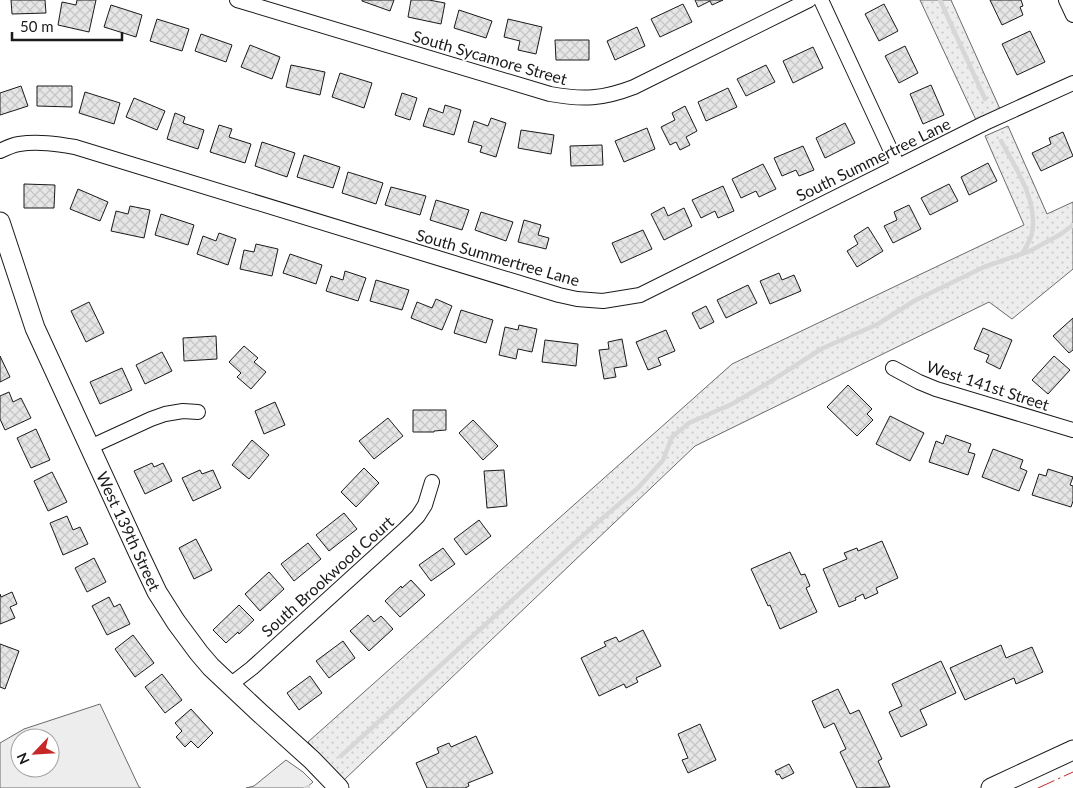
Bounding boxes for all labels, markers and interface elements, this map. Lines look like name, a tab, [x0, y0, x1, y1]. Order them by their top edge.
scale bar	[12, 10, 122, 42]
text: 50 m	[20, 17, 54, 35]
street label: South Sycamore Street	[411, 26, 570, 88]
street label: South Summertree Lane	[793, 113, 953, 205]
street label: South Summertree Lane	[414, 225, 582, 289]
street label: West 141st Street	[924, 356, 1052, 414]
street label: West 139th Street	[93, 468, 165, 594]
street label: South Brookwood Court	[257, 512, 397, 640]
north arrow	[10, 728, 60, 778]
text: N	[13, 750, 33, 767]

